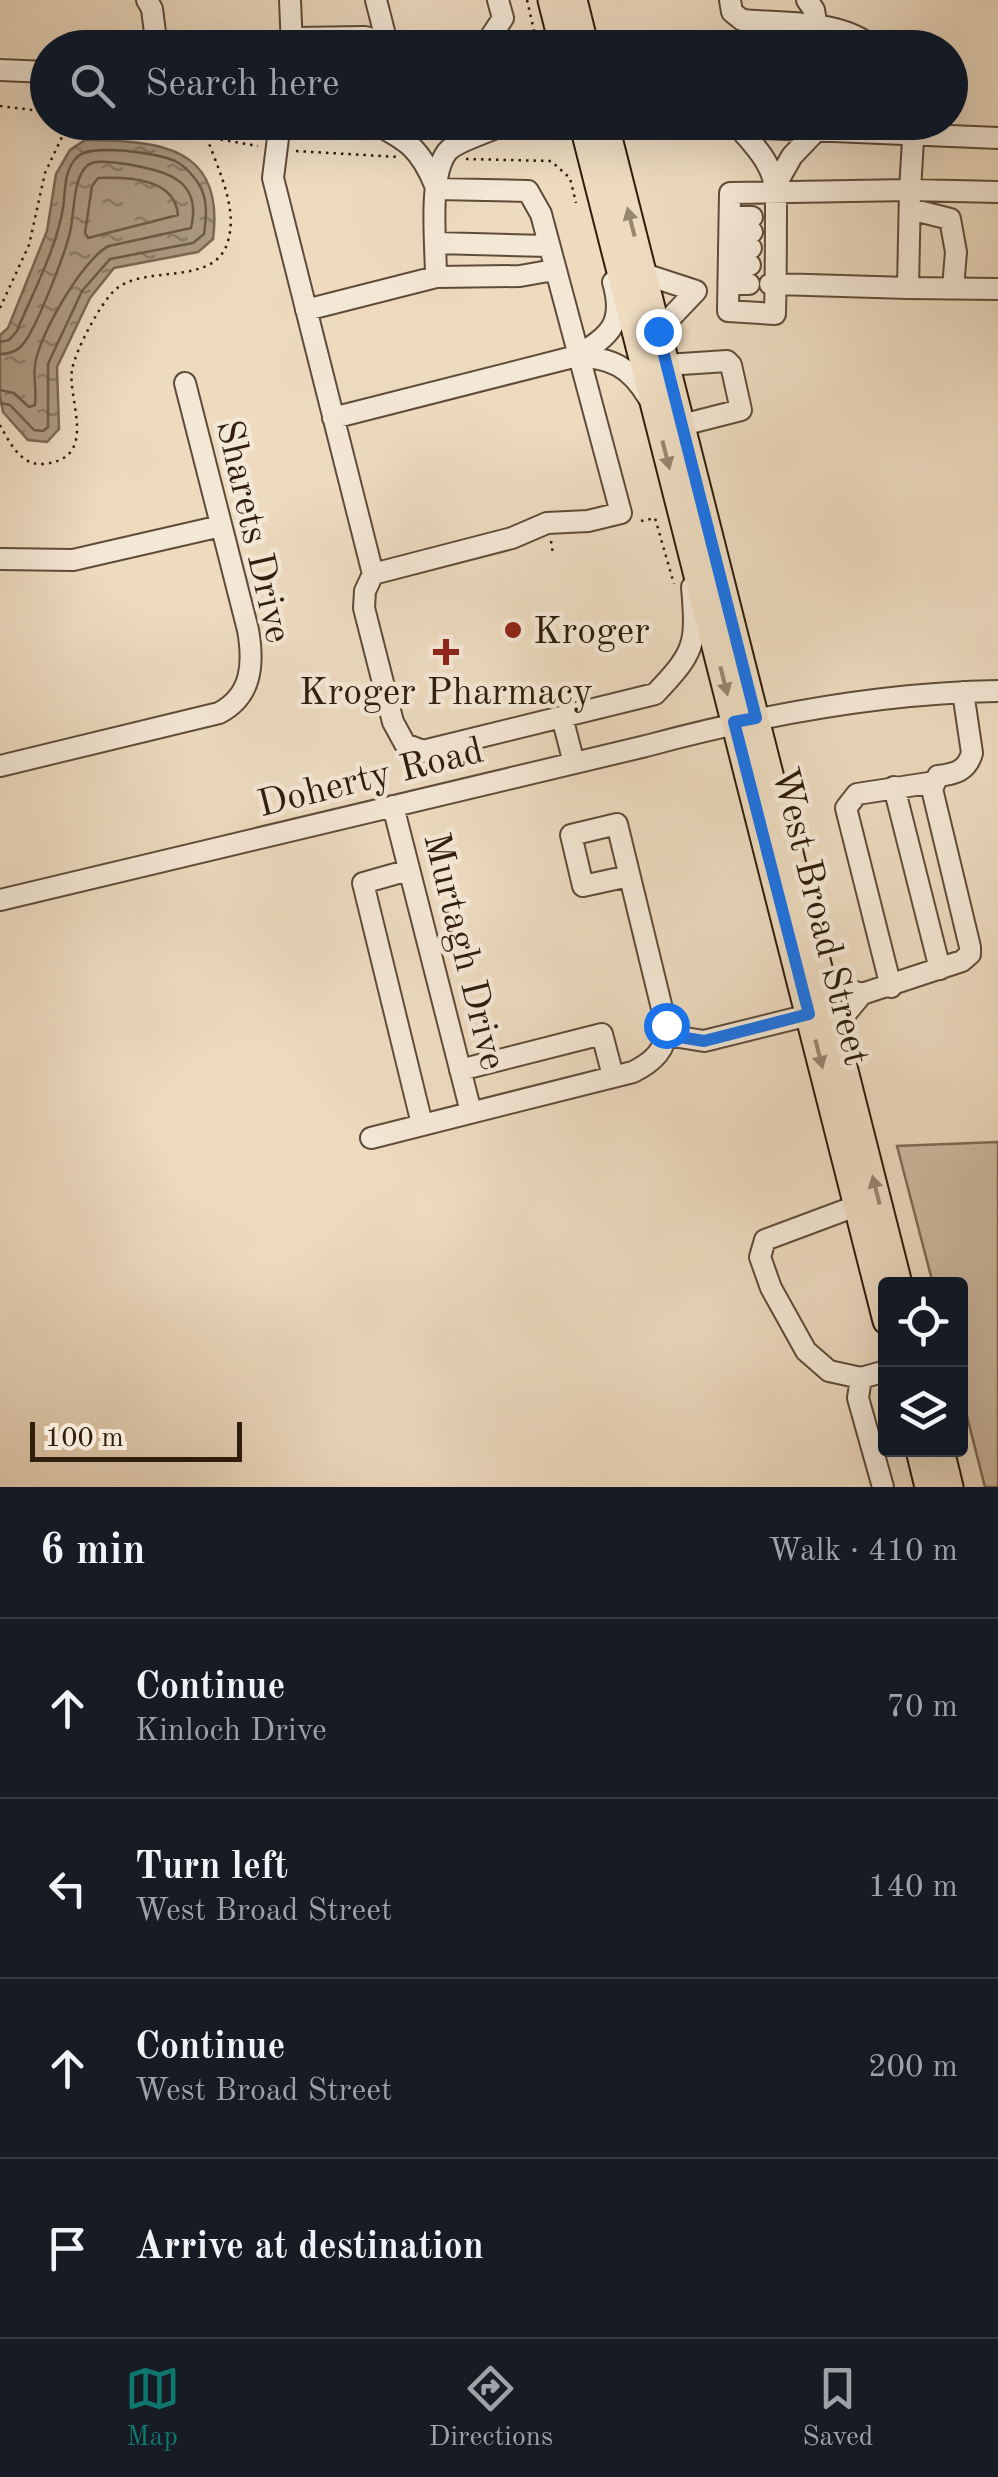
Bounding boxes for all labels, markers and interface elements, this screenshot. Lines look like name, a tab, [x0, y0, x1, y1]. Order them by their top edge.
search box	[30, 30, 968, 140]
icon: search	[65, 58, 120, 113]
text: Search here	[145, 66, 340, 104]
one-way arrow	[622, 206, 638, 237]
route end	[636, 309, 682, 355]
street label: Sharets Drive	[208, 416, 296, 647]
one-way arrow	[659, 440, 674, 471]
place label: Kroger	[533, 614, 650, 652]
marker: Kroger	[502, 619, 524, 641]
marker: Kroger Pharmacy	[435, 641, 457, 663]
one-way arrow	[716, 666, 732, 697]
place label: Kroger Pharmacy	[299, 675, 593, 713]
street label: Doherty Road	[254, 733, 487, 825]
street label: West Broad Street	[764, 764, 874, 1070]
street label: Murtagh Drive	[415, 829, 511, 1074]
route start	[644, 1003, 690, 1049]
one-way arrow	[812, 1039, 827, 1070]
one-way arrow	[867, 1174, 883, 1205]
map controls	[878, 1277, 968, 1457]
button: locate	[878, 1277, 968, 1367]
button: layers	[878, 1367, 968, 1457]
scale bar	[30, 1417, 242, 1462]
text: 100 m	[45, 1425, 124, 1453]
text: 6 min	[40, 1531, 146, 1573]
text: Walk · 410 m	[768, 1536, 958, 1568]
text: Continue	[135, 1669, 285, 1707]
icon: ahead	[40, 1681, 95, 1736]
text: 70 m	[887, 1692, 958, 1724]
text: Kinloch Drive	[135, 1716, 327, 1748]
text: Turn left	[135, 1849, 288, 1887]
icon: left	[40, 1861, 95, 1916]
text: 140 m	[868, 1872, 958, 1904]
text: West Broad Street	[135, 1896, 392, 1928]
text: Continue	[135, 2029, 285, 2067]
icon: ahead	[40, 2041, 95, 2096]
text: 200 m	[868, 2052, 958, 2084]
text: West Broad Street	[135, 2076, 392, 2108]
icon: arrive	[40, 2221, 95, 2276]
text: Arrive at destination	[135, 2229, 484, 2267]
tab: Map	[125, 2361, 180, 2456]
tab: Directions	[429, 2361, 553, 2456]
tab: Saved	[802, 2361, 873, 2456]

